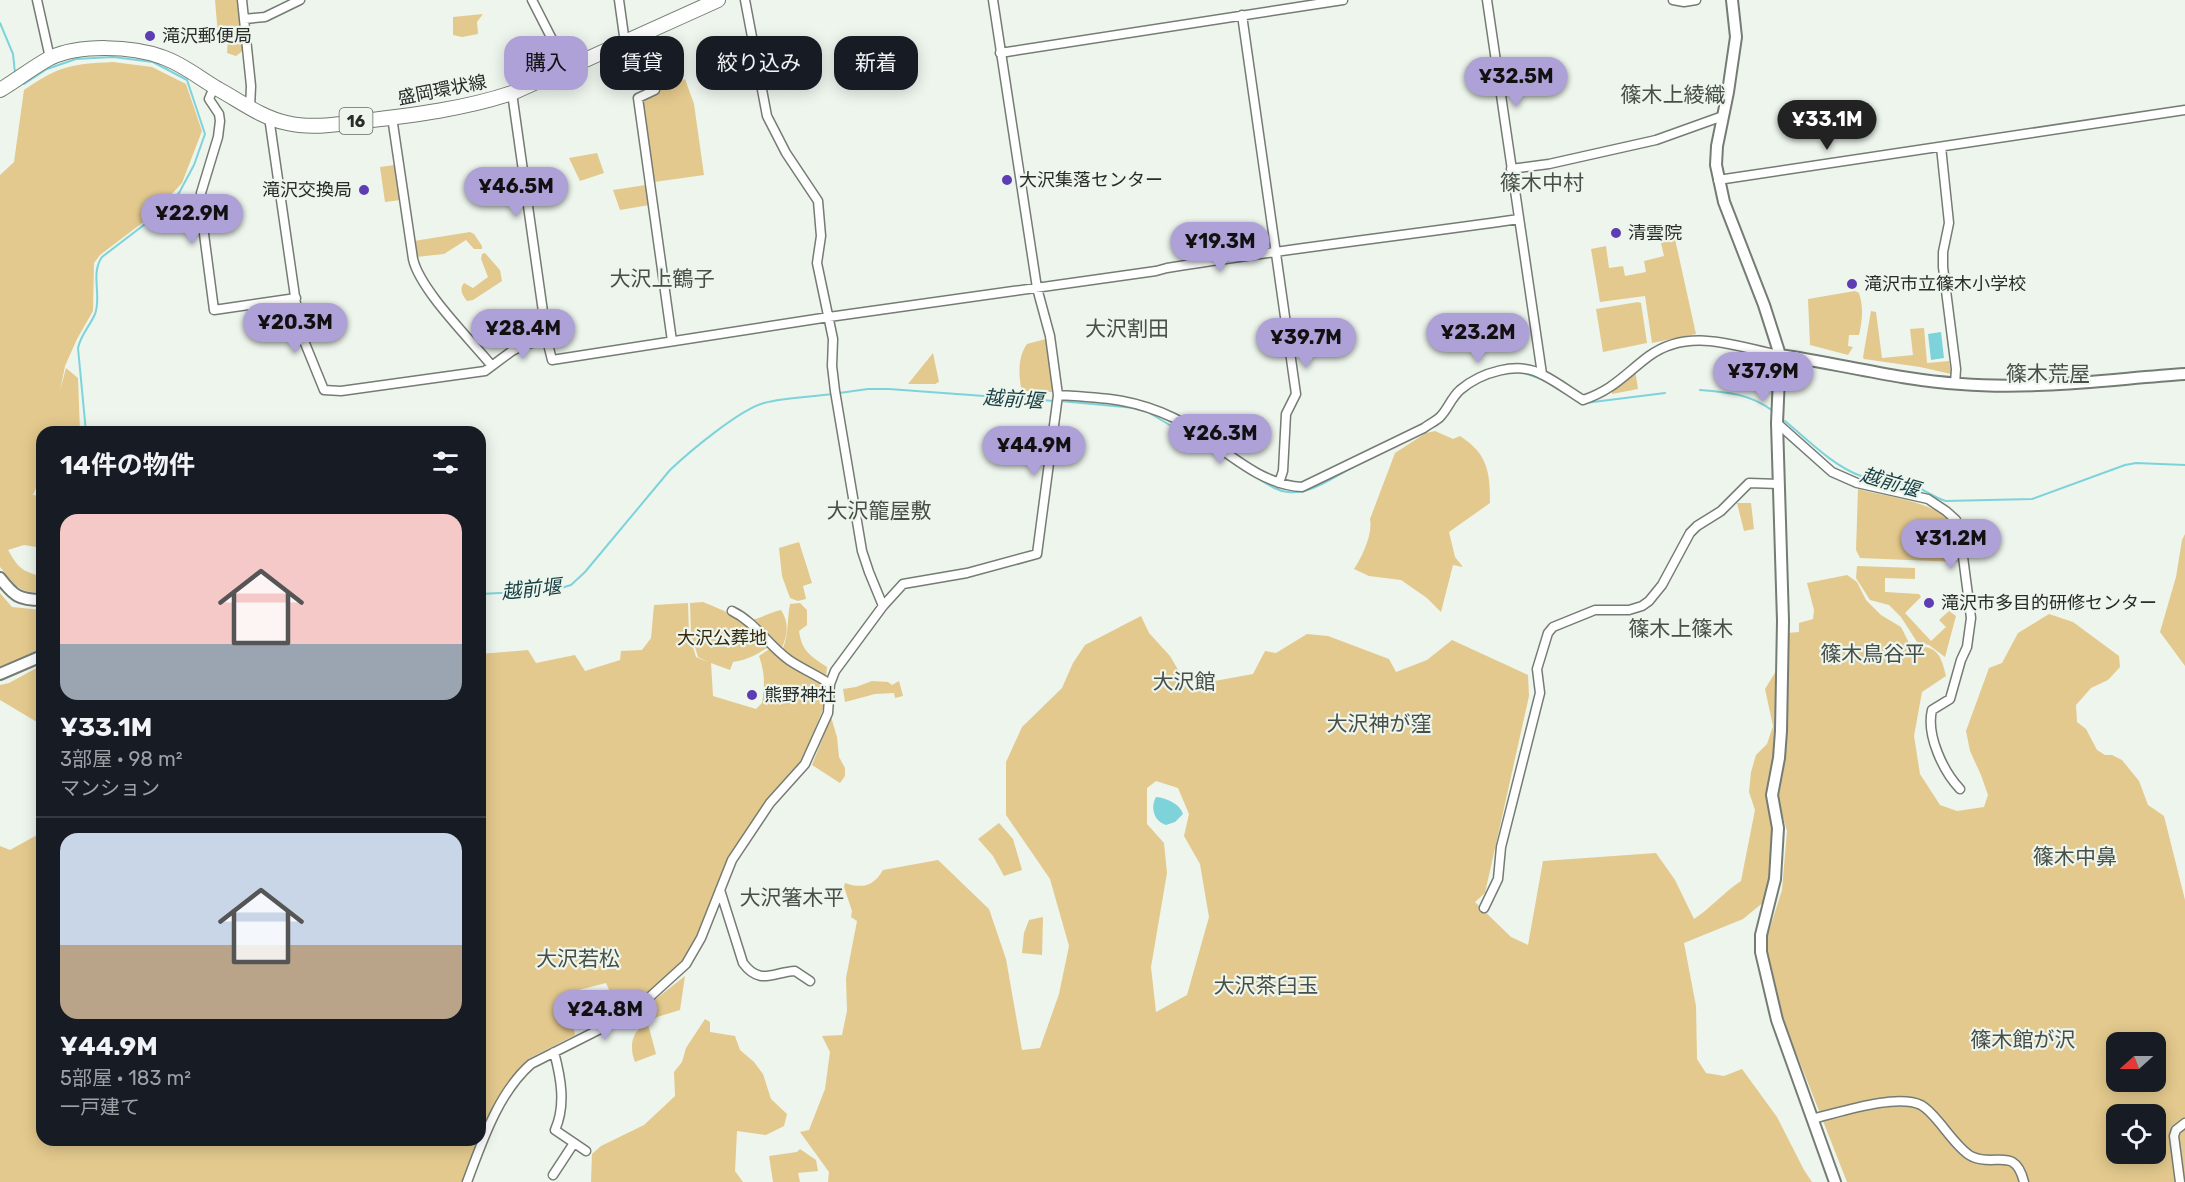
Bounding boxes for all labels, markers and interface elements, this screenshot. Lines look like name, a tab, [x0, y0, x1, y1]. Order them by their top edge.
place label: 滝沢郵便局	[162, 25, 252, 47]
marker: 滝沢郵便局	[143, 29, 157, 43]
chip: 購入	[504, 36, 588, 90]
chip: 賃貸	[600, 36, 684, 90]
chip: 絞り込み	[696, 36, 822, 90]
chip: 新着	[834, 36, 918, 90]
pin: ¥32.5M	[1467, 57, 1565, 108]
text: ¥32.5M	[1478, 64, 1554, 88]
street label: 盛岡環状線	[396, 71, 488, 109]
district label: 篠木上綾織	[1621, 82, 1726, 107]
pin: ¥33.1M	[1778, 100, 1876, 151]
text: ¥33.1M	[1791, 107, 1863, 131]
road number: 16	[340, 108, 372, 134]
pin: ¥46.5M	[467, 167, 565, 218]
place label: 大沢集落センター	[1019, 169, 1163, 191]
district label: 篠木中村	[1500, 170, 1584, 195]
marker: 大沢集落センター	[1000, 173, 1014, 187]
text: ¥46.5M	[478, 174, 554, 198]
place label: 滝沢交換局	[262, 179, 352, 201]
marker: 滝沢交換局	[357, 183, 371, 197]
pin: ¥22.9M	[143, 194, 241, 245]
text: ¥22.9M	[155, 201, 229, 225]
pin: ¥19.3M	[1171, 222, 1269, 273]
place label: 清雲院	[1628, 222, 1682, 244]
marker: 清雲院	[1609, 226, 1623, 240]
text: ¥19.3M	[1185, 229, 1255, 253]
district label: 大沢上鶴子	[610, 266, 715, 291]
place label: 滝沢市立篠木小学校	[1864, 273, 2026, 295]
marker: 滝沢市立篠木小学校	[1845, 277, 1859, 291]
pin: ¥20.3M	[246, 303, 344, 354]
pin: ¥28.4M	[474, 309, 572, 360]
text: ¥20.3M	[257, 310, 333, 334]
pin: ¥23.2M	[1429, 313, 1527, 364]
text: ¥28.4M	[485, 316, 561, 340]
district label: 大沢割田	[1085, 316, 1169, 341]
pin: ¥39.7M	[1257, 318, 1355, 369]
text: ¥23.2M	[1440, 320, 1516, 344]
text: ¥39.7M	[1270, 325, 1342, 349]
pin: ¥37.9M	[1714, 352, 1812, 403]
text: ¥37.9M	[1727, 359, 1799, 383]
district label: 篠木荒屋	[2006, 361, 2090, 386]
water label: 越前堰	[982, 385, 1048, 413]
pin: ¥26.3M	[1171, 414, 1269, 465]
text: ¥26.3M	[1182, 421, 1258, 445]
pin: ¥44.9M	[985, 426, 1083, 477]
text: ¥44.9M	[996, 433, 1072, 457]
icon: filters	[429, 446, 462, 479]
text: 14件の物件	[60, 450, 195, 481]
water label: 越前堰	[1858, 462, 1926, 503]
district label: 大沢籠屋敷	[827, 498, 932, 523]
pin: ¥31.2M	[1902, 519, 2000, 570]
text: ¥31.2M	[1915, 526, 1987, 550]
icon: home	[207, 553, 315, 661]
water label: 越前堰	[500, 574, 566, 604]
place label: 滝沢市多目的研修センター	[1941, 592, 2157, 614]
marker: 滝沢市多目的研修センター	[1922, 596, 1936, 610]
district label: 篠木上篠木	[1629, 616, 1734, 641]
park label: 大沢公葬地	[677, 627, 767, 649]
district label: 篠木鳥谷平	[1821, 641, 1926, 666]
district label: 大沢館	[1153, 669, 1216, 694]
place label: 熊野神社	[764, 684, 836, 706]
marker: 熊野神社	[745, 688, 759, 702]
district label: 大沢神が窪	[1327, 711, 1432, 736]
text: ¥33.1M	[60, 712, 152, 743]
text: 3部屋 · 98 m²	[60, 747, 183, 771]
text: マンション	[60, 776, 160, 800]
district label: 篠木中鼻	[2033, 844, 2117, 869]
icon: home	[207, 872, 315, 980]
district label: 大沢箸木平	[740, 885, 845, 910]
district label: 大沢若松	[536, 946, 620, 971]
district label: 大沢茶臼玉	[1214, 973, 1319, 998]
pin: ¥24.8M	[556, 990, 654, 1041]
text: ¥24.8M	[567, 997, 643, 1021]
district label: 篠木館が沢	[1971, 1027, 2076, 1052]
text: ¥44.9M	[60, 1031, 158, 1062]
north arrow	[2106, 1032, 2166, 1092]
map controls	[2106, 1032, 2166, 1164]
text: 5部屋 · 183 m²	[60, 1066, 191, 1090]
text: 一戸建て	[60, 1095, 140, 1119]
button: locate	[2106, 1104, 2166, 1164]

